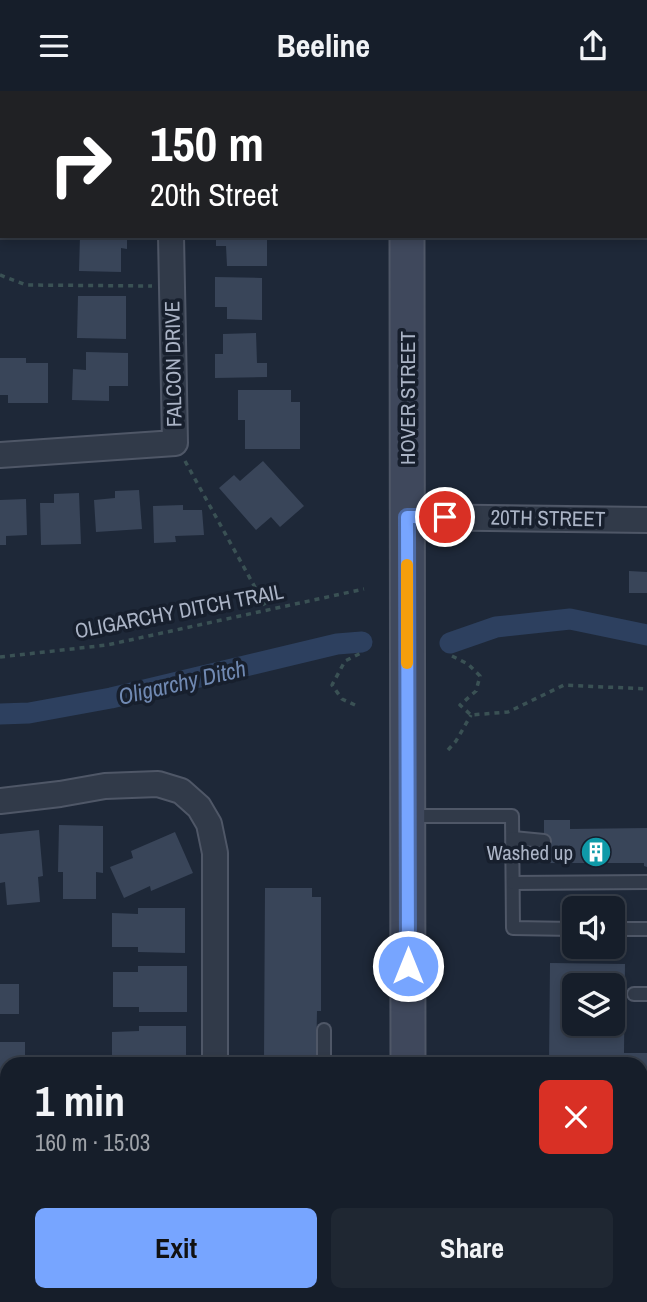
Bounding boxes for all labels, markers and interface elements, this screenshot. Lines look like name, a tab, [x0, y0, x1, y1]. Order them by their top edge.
text: Beeline	[277, 24, 370, 67]
icon: menu	[35, 27, 73, 65]
icon: share	[574, 27, 612, 65]
text: 150 m	[150, 110, 264, 176]
icon: right	[35, 119, 126, 210]
text: 20th Street	[150, 173, 278, 216]
street label: FALCON DRIVE	[157, 301, 189, 427]
street label: HOVER STREET	[393, 331, 422, 465]
pin	[415, 487, 475, 547]
icon: arrive	[426, 498, 464, 536]
street label: 20TH STREET	[490, 503, 606, 534]
street label: OLIGARCHY DITCH TRAIL	[72, 576, 286, 645]
water label: Oligarchy Ditch	[115, 652, 249, 712]
building icon: Washed up	[579, 835, 613, 869]
place label: Washed up	[487, 838, 573, 867]
map controls	[562, 896, 625, 1036]
button: sound	[562, 896, 625, 959]
position arrow	[371, 929, 445, 1003]
button: layers	[562, 973, 625, 1036]
text: 1 min	[35, 1073, 125, 1129]
button: close	[539, 1080, 613, 1154]
text: 160 m · 15:03	[35, 1127, 150, 1158]
button: Exit	[35, 1208, 317, 1288]
button: Share	[331, 1208, 613, 1288]

